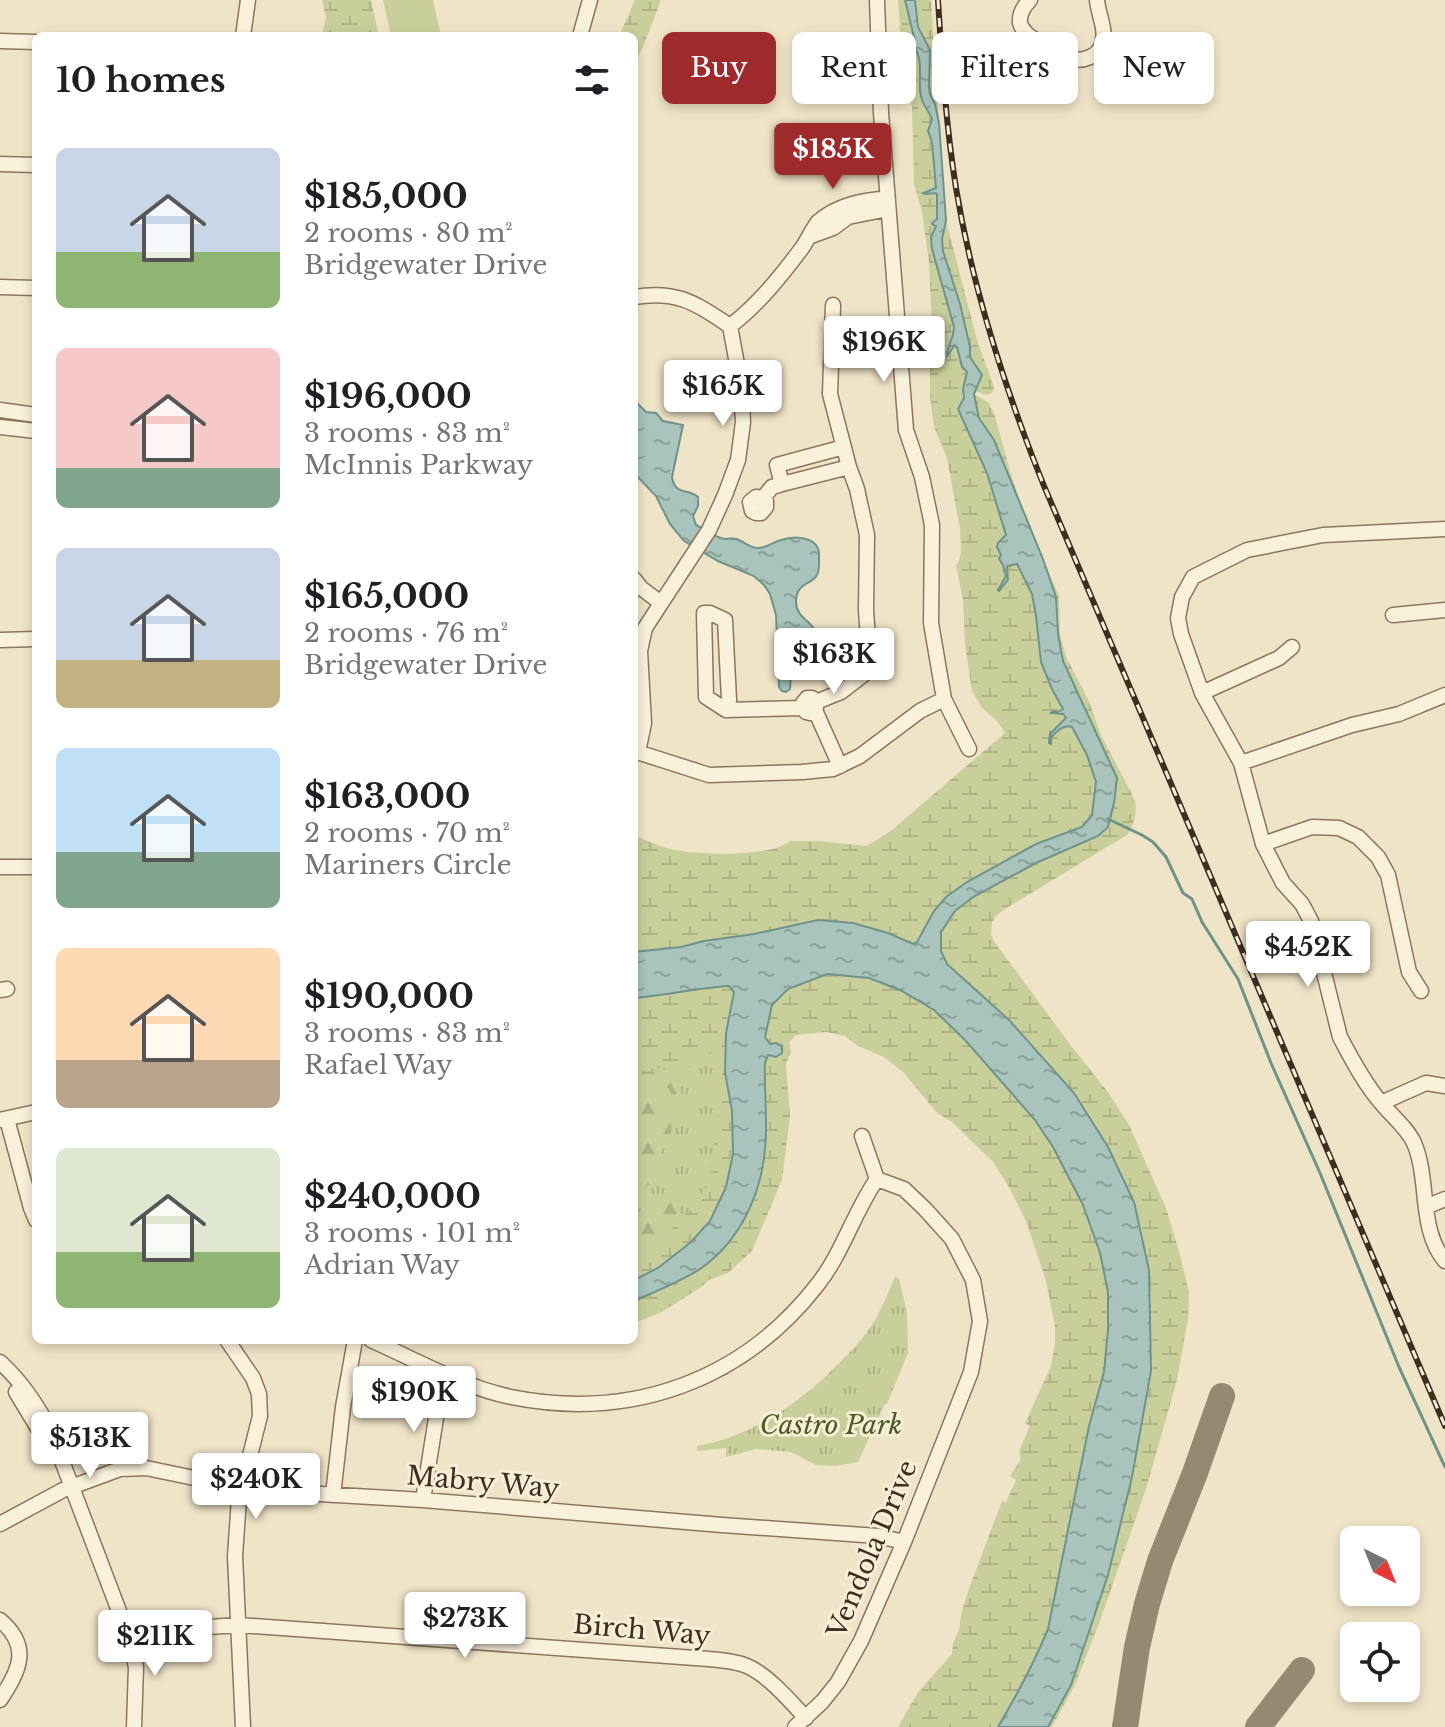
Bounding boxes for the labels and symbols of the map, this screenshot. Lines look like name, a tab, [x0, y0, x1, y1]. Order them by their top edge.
pin: $185K	[777, 123, 889, 191]
pin: $196K	[828, 316, 940, 384]
pin: $165K	[667, 360, 779, 428]
pin: $163K	[778, 628, 890, 696]
pin: $452K	[1252, 921, 1364, 989]
pin: $190K	[358, 1366, 470, 1434]
park label: Castro Park	[760, 1409, 902, 1441]
pin: $513K	[34, 1412, 146, 1480]
pin: $240K	[200, 1453, 312, 1521]
street label: Vendola Drive	[820, 1455, 924, 1644]
street label: Mabry Way	[405, 1459, 561, 1505]
north arrow	[1340, 1526, 1420, 1606]
pin: $273K	[409, 1592, 521, 1660]
street label: Birch Way	[572, 1608, 712, 1652]
pin: $211K	[99, 1610, 211, 1678]

